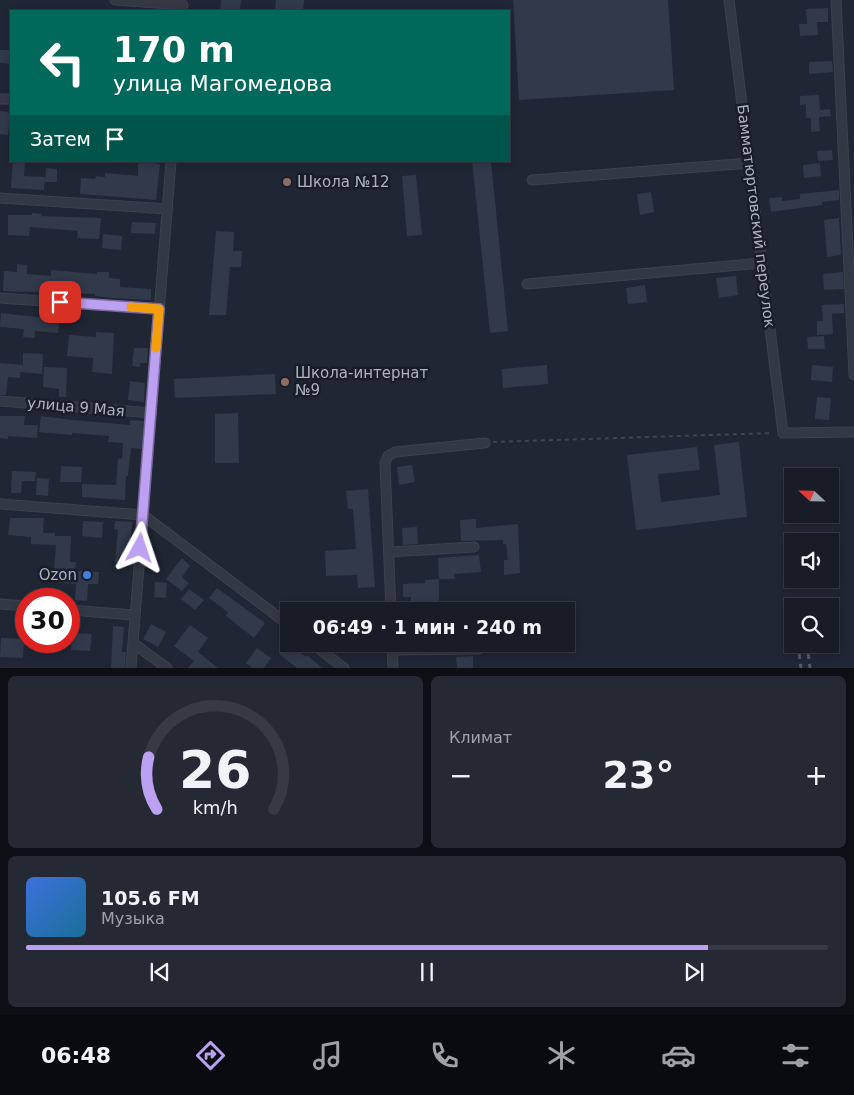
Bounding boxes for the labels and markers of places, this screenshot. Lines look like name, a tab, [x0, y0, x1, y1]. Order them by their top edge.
place label: Школа №12	[297, 173, 390, 191]
marker: Школа №12	[281, 176, 293, 188]
pin	[39, 281, 81, 323]
place label: Школа-интернат №9	[295, 364, 429, 399]
marker: Школа-интернат №9	[279, 376, 291, 388]
place label: Ozon	[39, 566, 77, 584]
marker: Ozon	[81, 569, 93, 581]

